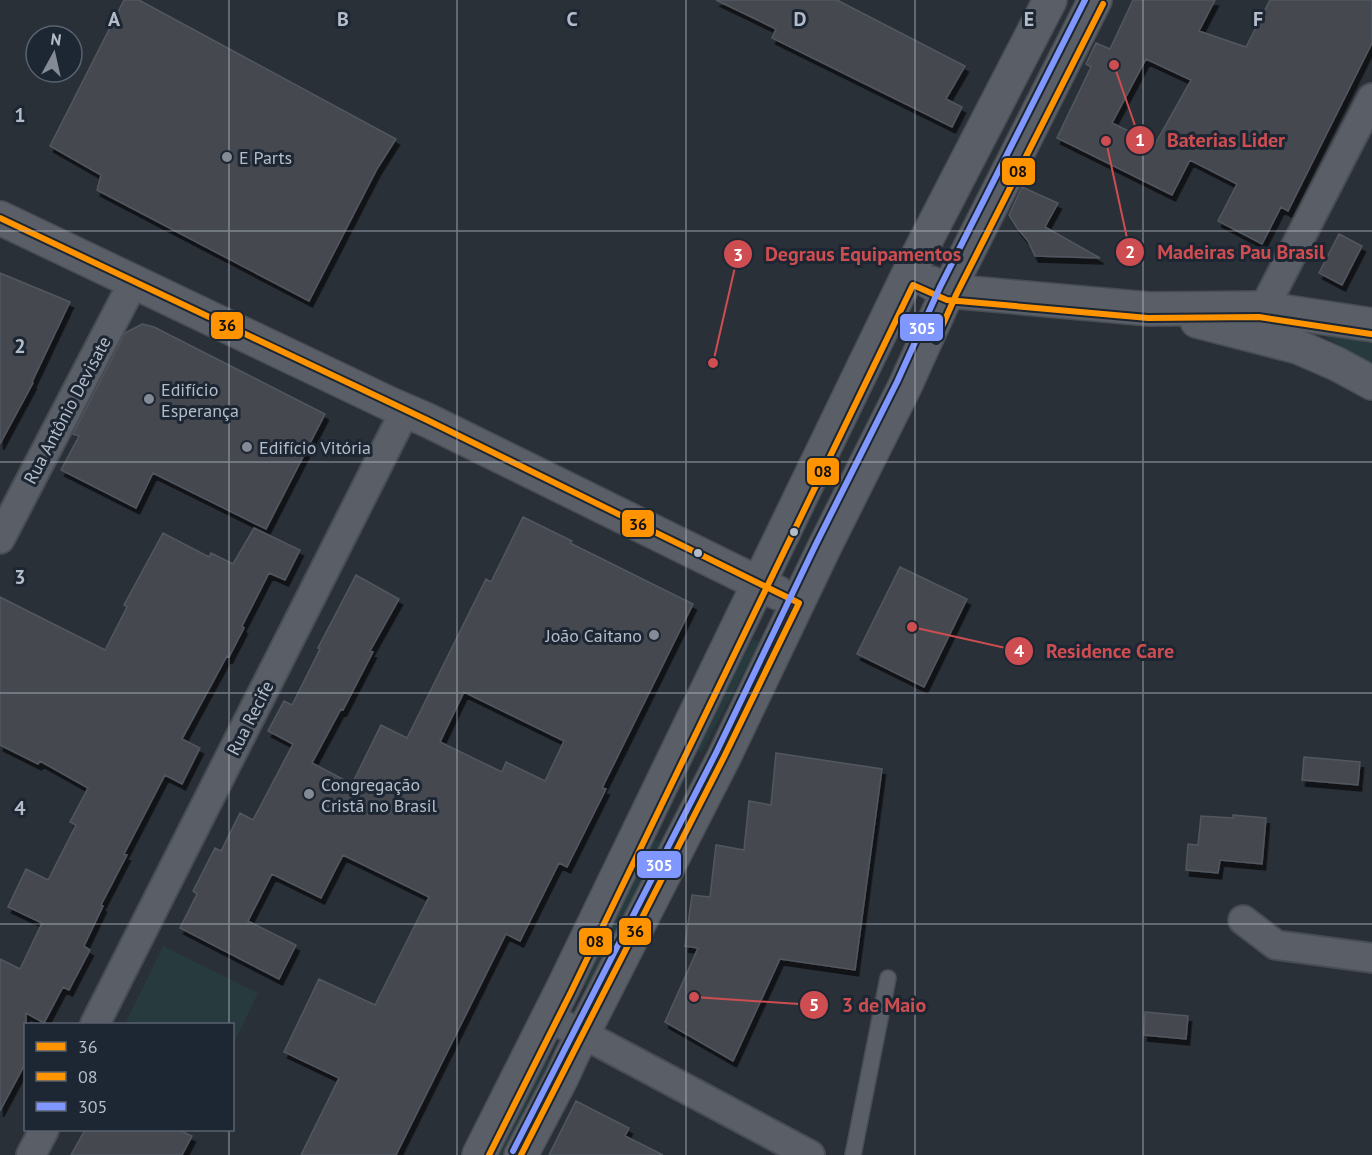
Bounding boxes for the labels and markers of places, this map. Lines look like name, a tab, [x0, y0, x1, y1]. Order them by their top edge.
callout: Baterias Lider	[1125, 121, 1297, 159]
place label: E Parts	[239, 146, 292, 169]
marker: E Parts	[220, 150, 234, 164]
callout: Madeiras Pau Brasil	[1115, 233, 1336, 271]
callout: Degraus Equipamentos	[723, 235, 973, 273]
place label: Edifício Esperança	[161, 378, 239, 422]
marker: Edifício Esperança	[142, 392, 156, 406]
place label: Edifício Vitória	[259, 436, 371, 459]
marker: Edifício Vitória	[240, 440, 254, 454]
unlabelled marker	[788, 526, 800, 538]
unlabelled marker	[692, 547, 704, 559]
place label: João Caitano	[544, 624, 642, 647]
marker: João Caitano	[647, 628, 661, 642]
callout: Residence Care	[1004, 632, 1187, 670]
place label: Congregação Cristã no Brasil	[321, 773, 438, 817]
marker: Congregação Cristã no Brasil	[302, 787, 316, 801]
callout: 3 de Maio	[799, 986, 938, 1024]

